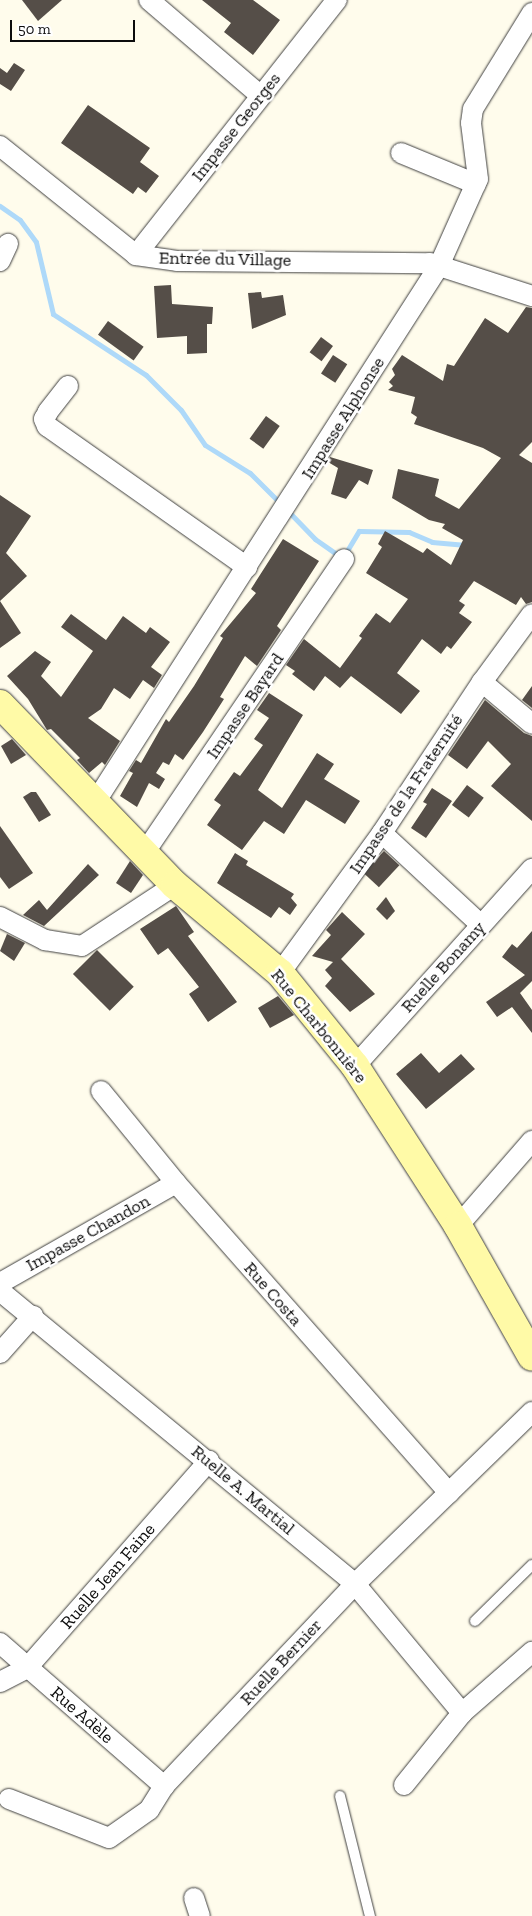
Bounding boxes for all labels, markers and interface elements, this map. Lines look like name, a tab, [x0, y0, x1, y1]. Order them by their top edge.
scale bar	[12, 10, 138, 42]
text: 50 m	[18, 20, 51, 38]
street label: Impasse Georges	[187, 68, 285, 186]
street label: Entrée du Village	[158, 247, 292, 271]
street label: Impasse Alphonse	[297, 353, 389, 483]
street label: Impasse Bayard	[202, 649, 288, 763]
street label: Impasse de la Fraternité	[345, 710, 467, 878]
street label: Ruelle Bonamy	[396, 917, 490, 1017]
street label: Rue Charbonnière	[266, 965, 372, 1087]
street label: Impasse Chandon	[22, 1190, 154, 1276]
street label: Rue Costa	[239, 1258, 307, 1330]
street label: Ruelle A. Martial	[187, 1440, 299, 1540]
street label: Ruelle Jean Faine	[56, 1519, 160, 1633]
street label: Ruelle Bernier	[236, 1614, 326, 1710]
street label: Rue Adèle	[46, 1682, 118, 1748]

